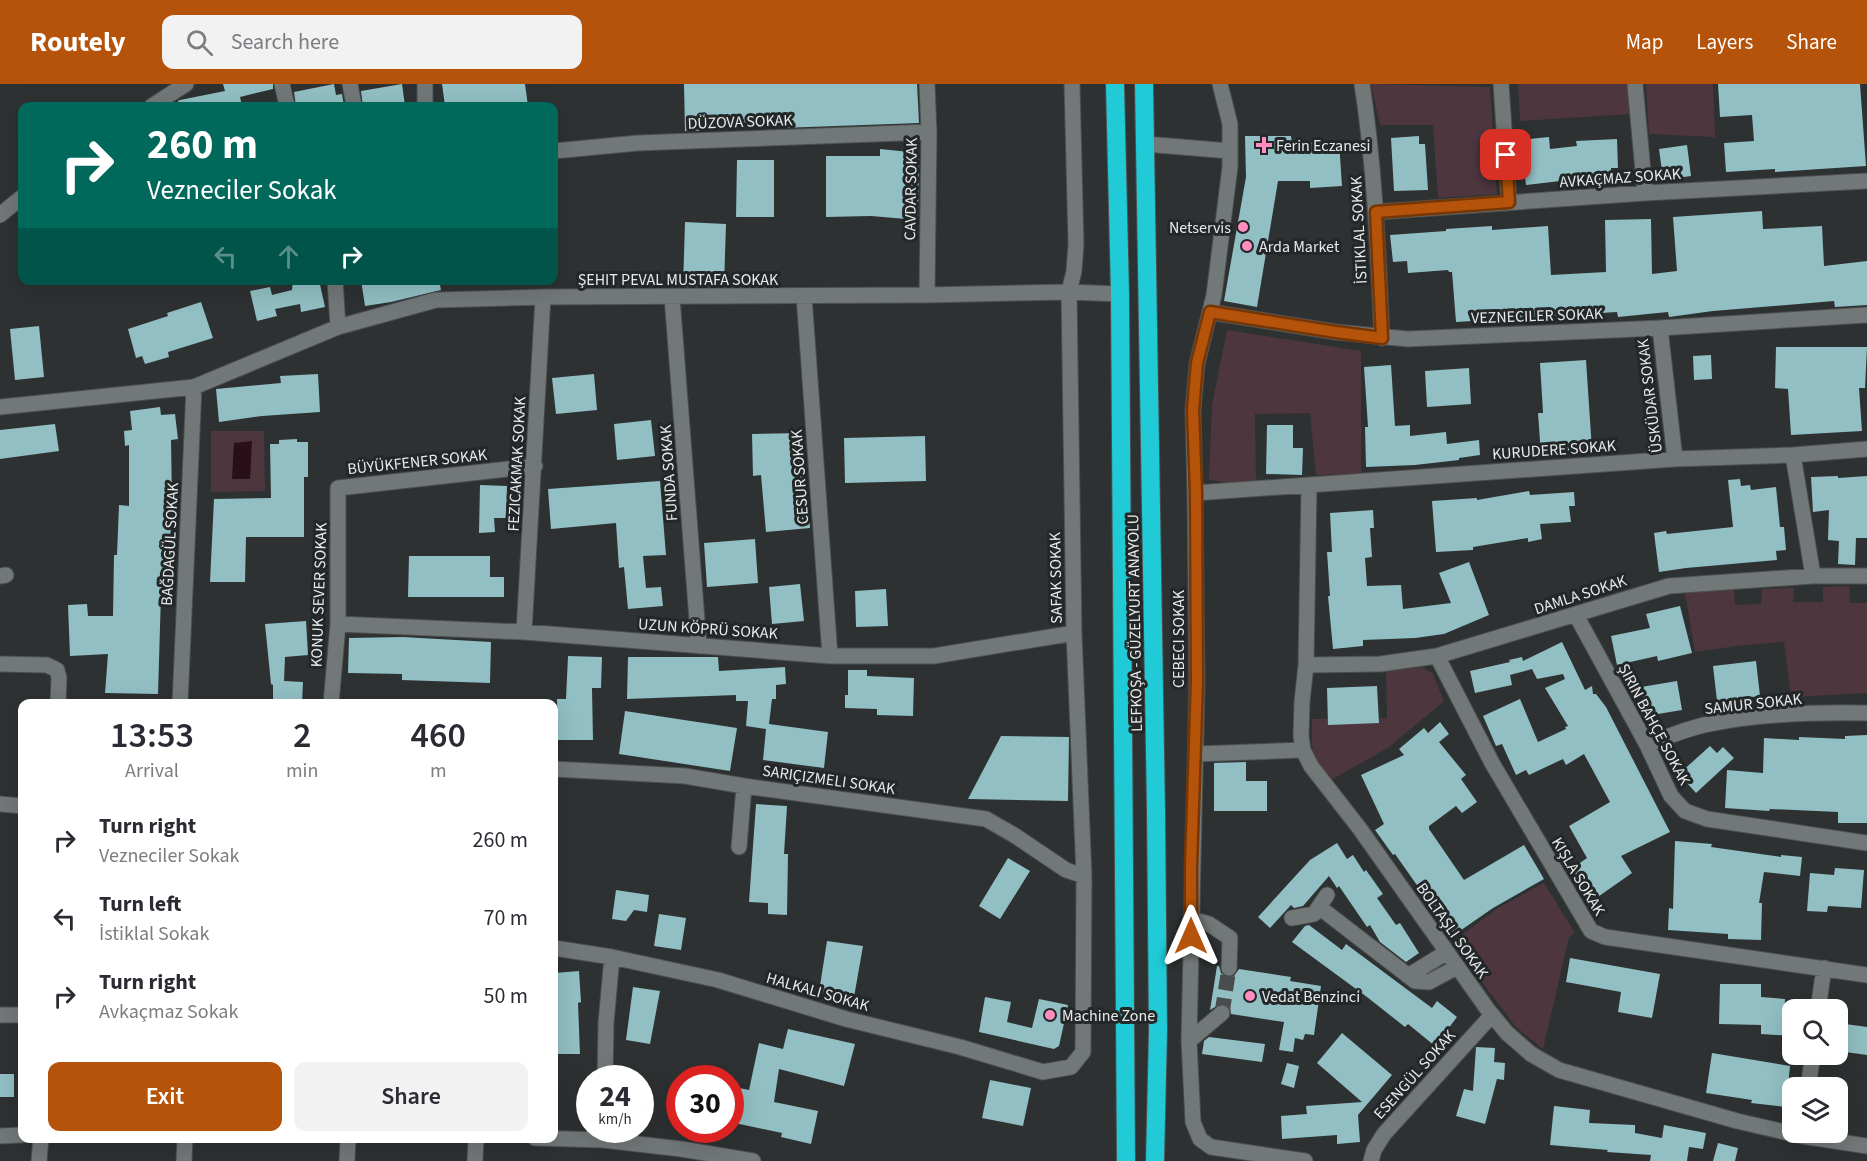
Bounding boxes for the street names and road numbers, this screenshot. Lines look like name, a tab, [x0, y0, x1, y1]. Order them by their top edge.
street label: DÜZOVA SOKAK	[687, 109, 794, 135]
street label: CAVDAR SOKAK	[899, 137, 923, 241]
street label: AVKAÇMAZ SOKAK	[1559, 163, 1682, 193]
street label: İSTIKLAL SOKAK	[1345, 175, 1373, 285]
street label: ŞEHIT PEVAL MUSTAFA SOKAK	[578, 269, 779, 291]
street label: VEZNECILER SOKAK	[1471, 303, 1604, 329]
street label: ÜSKÜDAR SOKAK	[1632, 337, 1668, 454]
street label: FEZICAKMAK SOKAK	[502, 395, 532, 532]
street label: FUNDA SOKAK	[655, 423, 683, 522]
street label: CESUR SOKAK	[786, 428, 814, 525]
street label: KURUDERE SOKAK	[1491, 435, 1617, 465]
street label: BÜYÜKFENER SOKAK	[346, 444, 489, 480]
street label: BAĞDAGÜL SOKAK	[156, 481, 184, 606]
street label: LEFKOŞA - GÜZELYURT ANAYOLU	[1122, 514, 1148, 732]
street label: KONUK SEVER SOKAK	[305, 522, 333, 668]
street label: SAFAK SOKAK	[1044, 531, 1068, 624]
street label: DAMLA SOKAK	[1531, 569, 1630, 620]
street label: CEBECI SOKAK	[1168, 589, 1190, 688]
street label: UZUN KÖPRÜ SOKAK	[637, 613, 779, 645]
street label: ŞIRIN BAHÇE SOKAK	[1613, 660, 1696, 790]
street label: SAMUR SOKAK	[1703, 688, 1804, 720]
street label: SARIÇIZMELI SOKAK	[761, 760, 897, 800]
street label: KIŞLA SOKAK	[1546, 833, 1611, 921]
street label: BOLTAŞLI SOKAK	[1411, 878, 1494, 984]
street label: HALKALI SOKAK	[764, 967, 872, 1017]
street label: ESENGÜL SOKAK	[1369, 1025, 1461, 1124]

